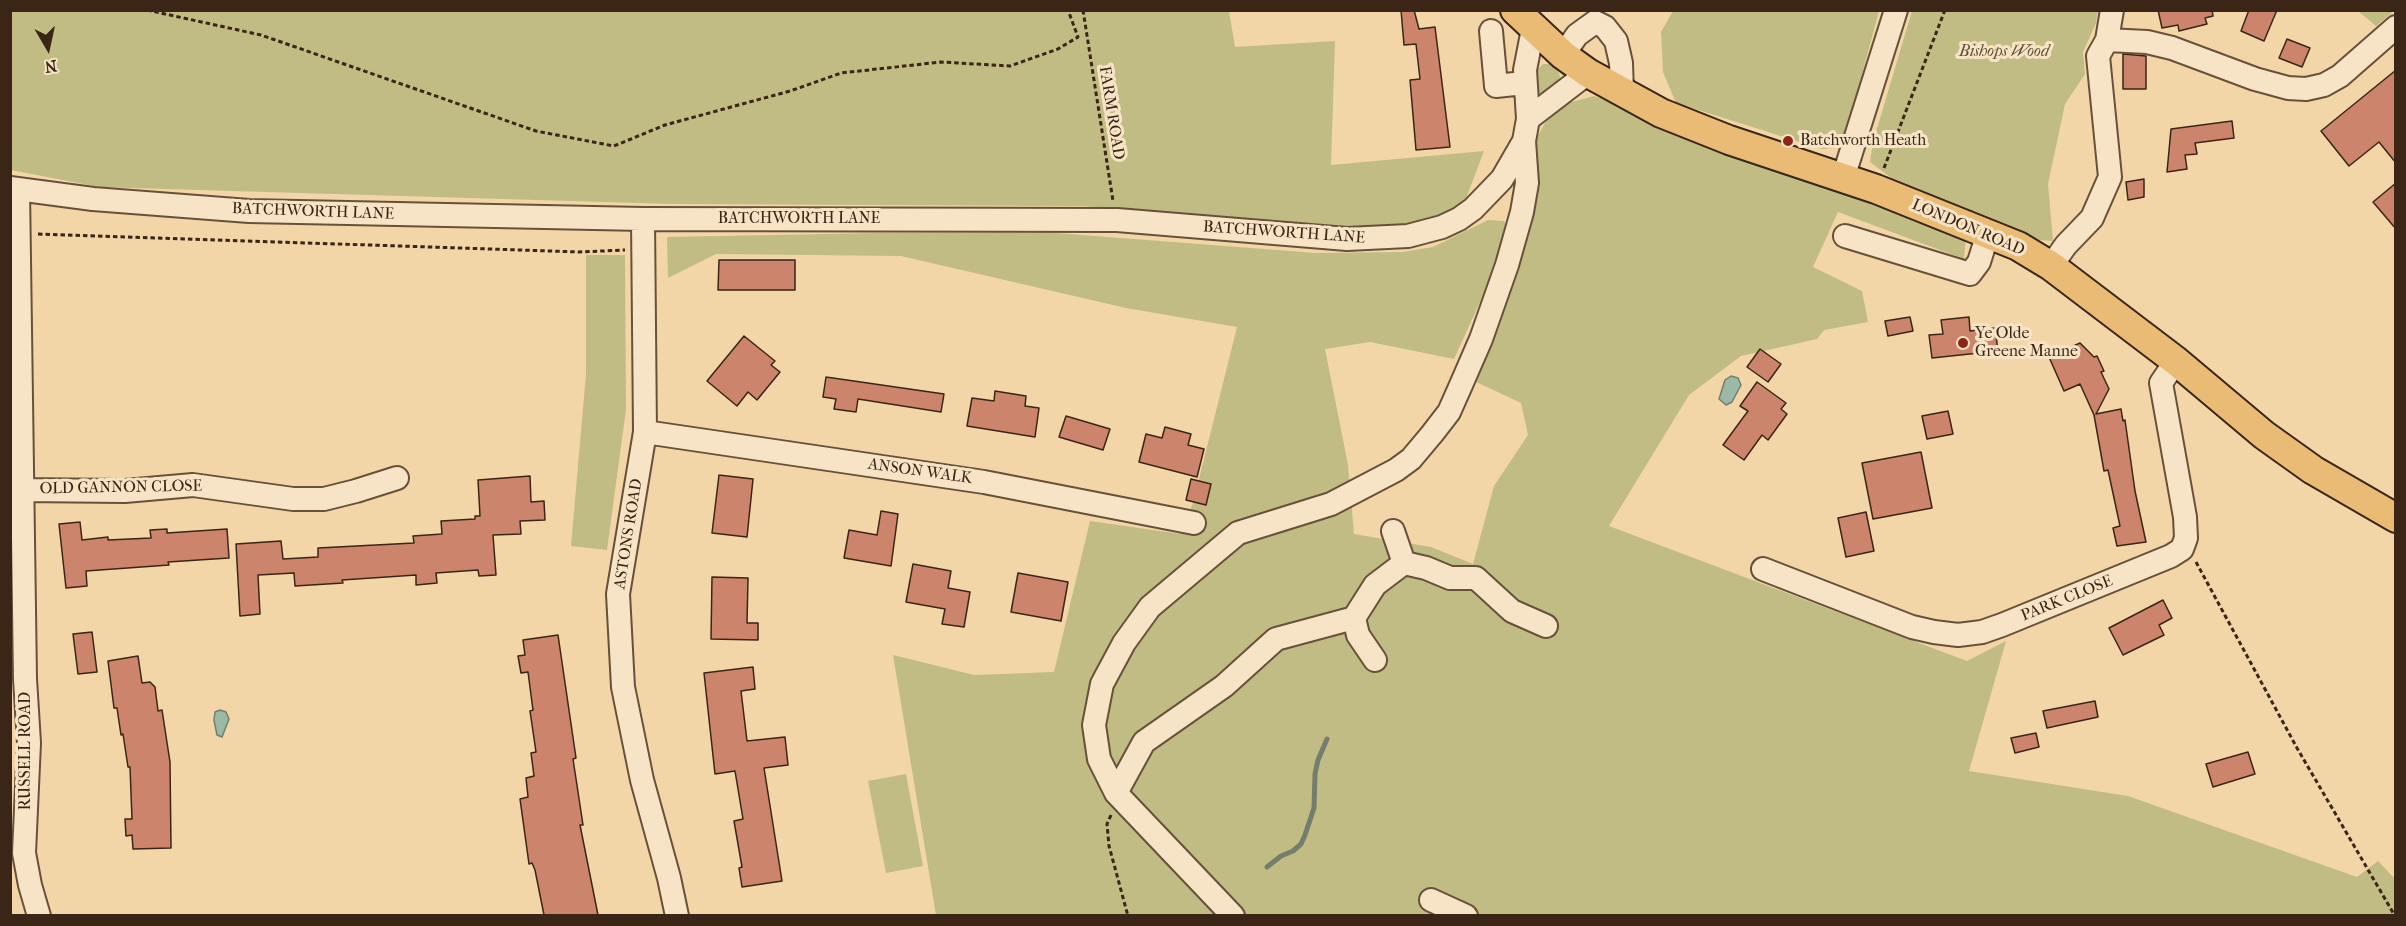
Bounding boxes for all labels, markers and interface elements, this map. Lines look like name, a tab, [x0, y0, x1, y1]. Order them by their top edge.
north arrow	[18, 18, 78, 78]
park label: Bishops Wood	[1959, 42, 2049, 62]
text: N	[43, 56, 58, 77]
street label: FARM ROAD	[1094, 65, 1128, 161]
place label: Batchworth Heath	[1800, 131, 1926, 151]
marker: Batchworth Heath	[1781, 134, 1795, 148]
street label: LONDON ROAD	[1909, 196, 2027, 260]
street label: BATCHWORTH LANE	[231, 200, 395, 224]
street label: BATCHWORTH LANE	[718, 209, 880, 229]
street label: BATCHWORTH LANE	[1202, 218, 1366, 248]
place label: Ye Olde Greene Manne	[1975, 324, 2078, 362]
marker: Ye Olde Greene Manne	[1956, 336, 1970, 350]
street label: ANSON WALK	[867, 455, 973, 489]
street label: OLD GANNON CLOSE	[40, 477, 202, 499]
street label: ASTONS ROAD	[611, 477, 647, 591]
street label: PARK CLOSE	[2018, 572, 2116, 626]
street label: RUSSELL ROAD	[16, 692, 36, 810]

